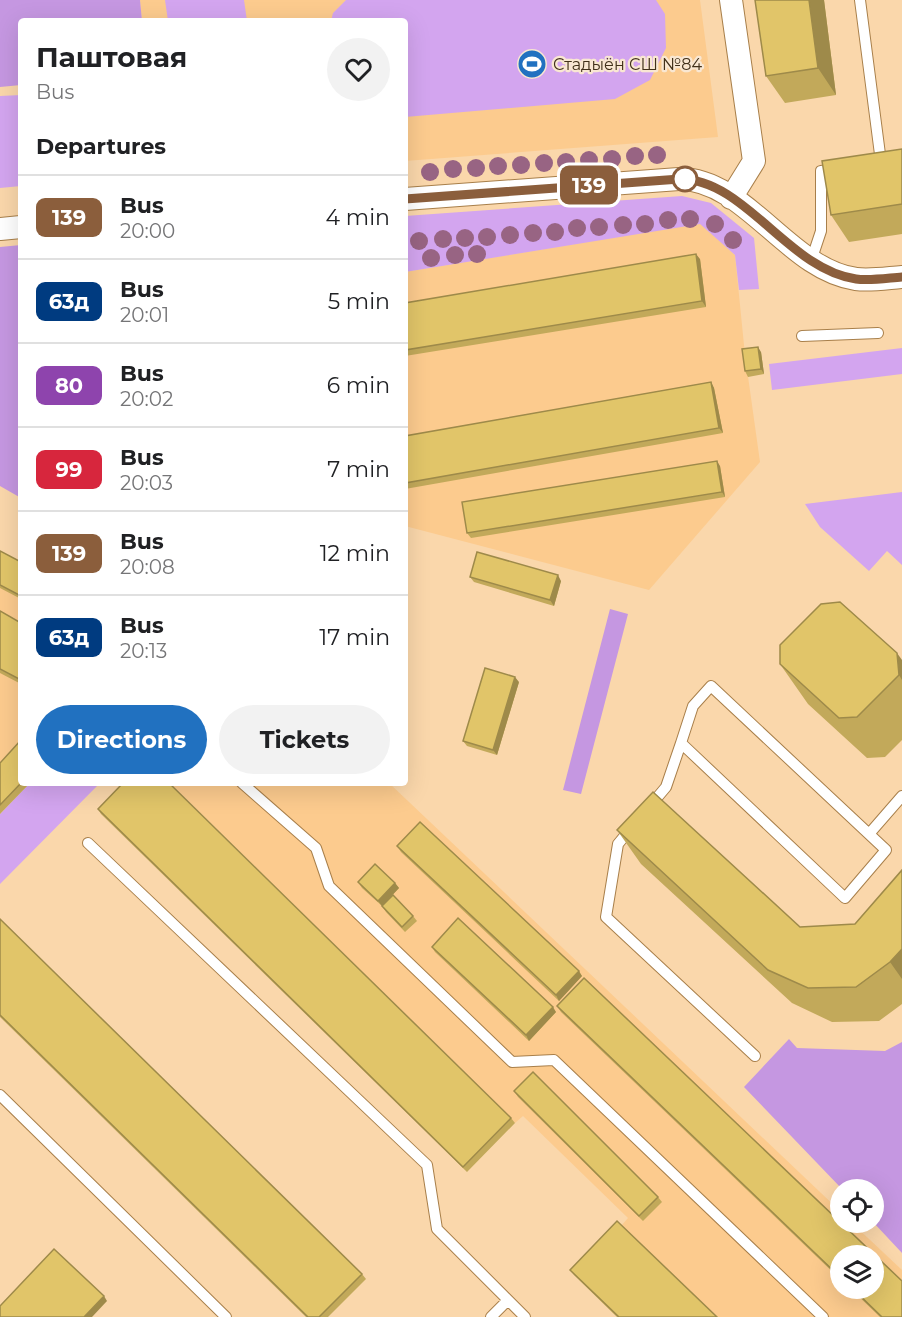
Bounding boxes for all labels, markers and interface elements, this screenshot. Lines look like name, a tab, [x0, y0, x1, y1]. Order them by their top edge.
button: heart	[327, 38, 390, 101]
text: Паштовая	[36, 40, 187, 74]
sports icon: Стадыён СШ №84	[516, 48, 548, 80]
place label: Стадыён СШ №84	[553, 55, 703, 74]
text: Bus	[36, 80, 74, 104]
text: Departures	[36, 133, 166, 160]
line badge: 139	[554, 166, 624, 204]
unlabelled marker	[672, 166, 698, 192]
text: 139	[572, 173, 606, 198]
text: Bus	[120, 192, 164, 219]
text: 4 min	[326, 204, 390, 231]
text: 139	[52, 205, 86, 230]
text: 20:00	[120, 219, 175, 243]
text: Bus	[120, 276, 164, 303]
text: 5 min	[328, 288, 390, 315]
text: 63д	[49, 289, 89, 314]
text: 20:01	[120, 303, 169, 327]
text: Bus	[120, 360, 164, 387]
text: 6 min	[327, 372, 390, 399]
text: 80	[55, 373, 83, 398]
text: 20:02	[120, 387, 173, 411]
text: Bus	[120, 444, 164, 471]
text: 7 min	[327, 456, 390, 483]
text: 99	[56, 457, 82, 482]
text: 20:03	[120, 471, 173, 495]
text: Bus	[120, 528, 164, 555]
text: 12 min	[320, 540, 390, 567]
text: 139	[52, 541, 86, 566]
text: 20:08	[120, 555, 175, 579]
text: Bus	[120, 612, 164, 639]
text: 17 min	[319, 624, 390, 651]
text: 63д	[49, 625, 89, 650]
text: 20:13	[120, 639, 167, 663]
button: Directions	[36, 705, 207, 774]
button: Tickets	[219, 705, 390, 774]
map controls	[830, 1179, 884, 1299]
button: locate	[830, 1179, 884, 1233]
button: layers	[830, 1245, 884, 1299]

